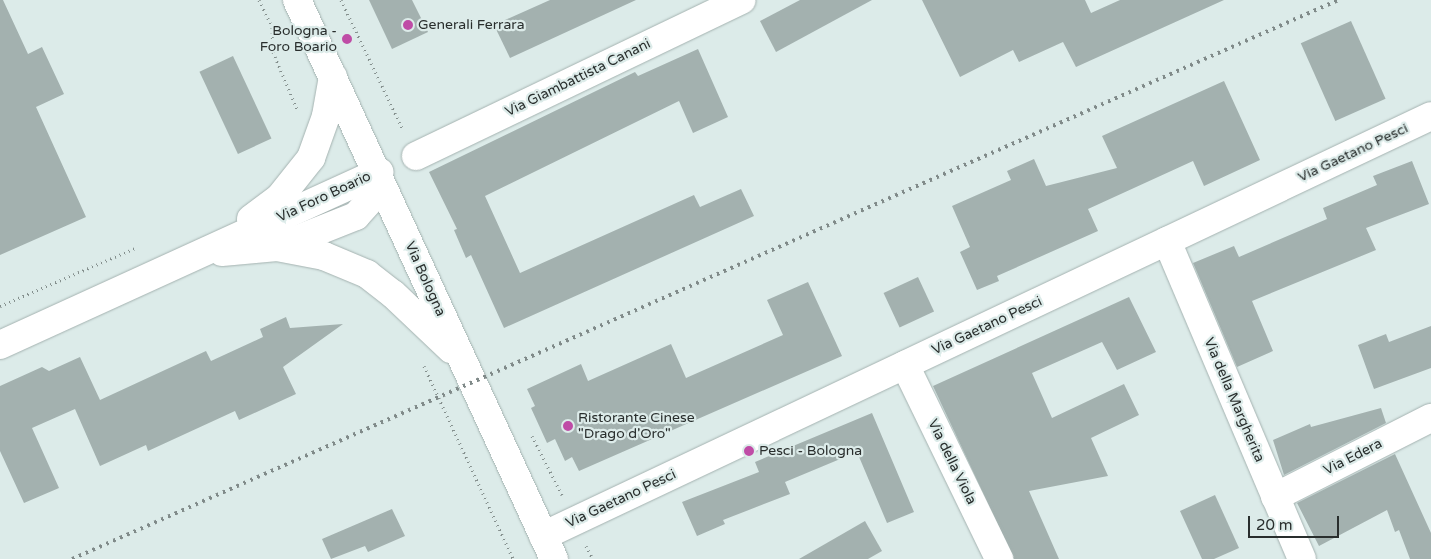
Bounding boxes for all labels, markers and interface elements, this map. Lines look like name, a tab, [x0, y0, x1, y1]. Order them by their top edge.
place label: Generali Ferrara	[418, 17, 525, 33]
marker: Generali Ferrara	[402, 19, 414, 31]
place label: Bologna - Foro Boario	[260, 23, 337, 56]
marker: Bologna - Foro Boario	[341, 33, 353, 45]
street label: Via Giambattista Canani	[503, 35, 653, 121]
street label: Via Gaetano Pesci	[1295, 120, 1411, 186]
street label: Via Foro Boario	[274, 168, 374, 226]
street label: Via Bologna	[401, 239, 449, 319]
street label: Via Gaetano Pesci	[929, 293, 1045, 359]
street label: Via della Margherita	[1200, 335, 1268, 465]
place label: Ristorante Cinese "Drago d'Oro"	[578, 410, 695, 442]
street label: Via della Viola	[924, 417, 980, 507]
marker: Ristorante Cinese "Drago d'Oro"	[562, 420, 574, 432]
street label: Via Edera	[1321, 435, 1385, 479]
place label: Pesci - Bologna	[759, 443, 862, 459]
marker: Pesci - Bologna	[743, 445, 755, 457]
street label: Via Gaetano Pesci	[563, 466, 679, 532]
scale bar	[1251, 506, 1342, 538]
text: 20 m	[1256, 516, 1293, 534]

